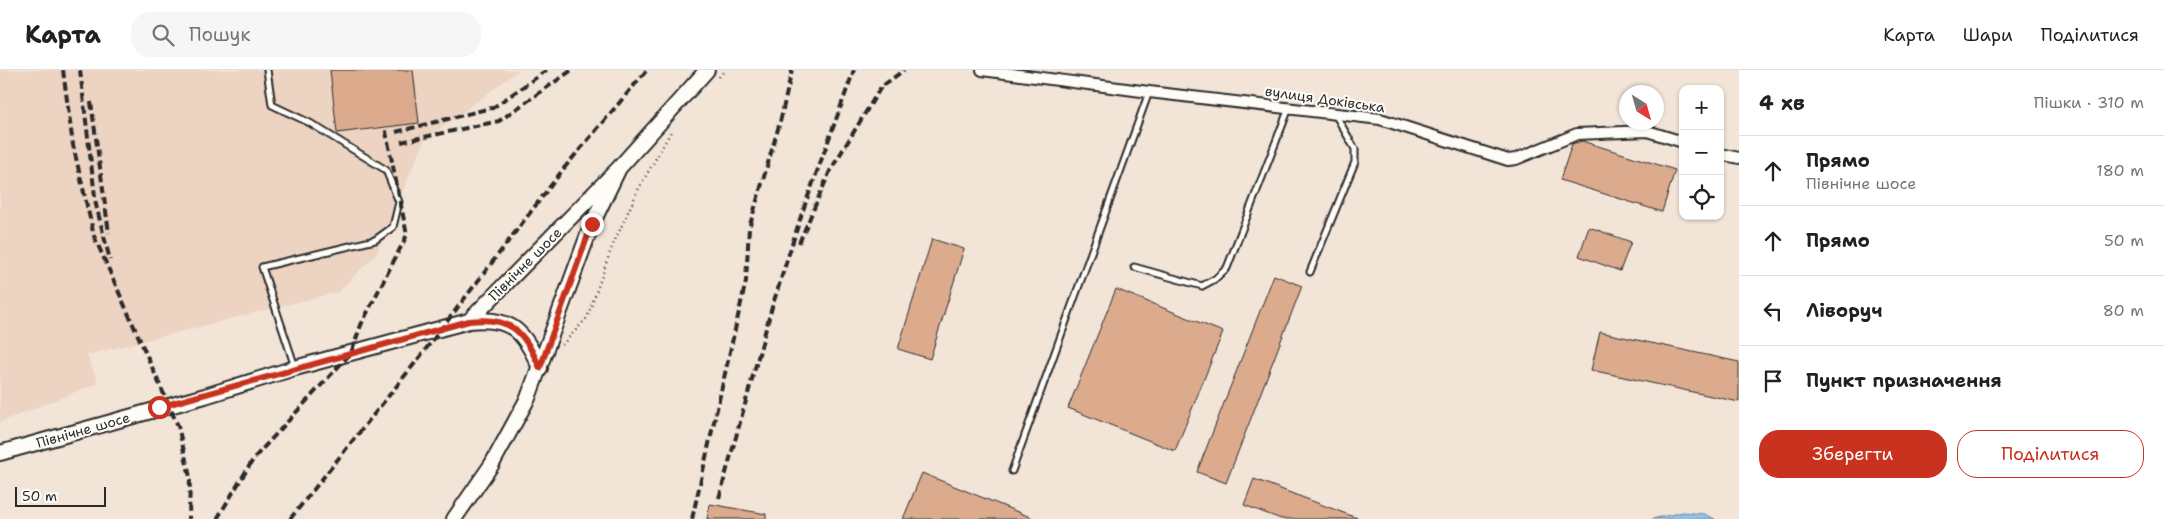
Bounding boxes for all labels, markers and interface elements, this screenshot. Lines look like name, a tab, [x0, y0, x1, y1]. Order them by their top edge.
search box	[131, 12, 481, 57]
text: Карта	[25, 19, 101, 51]
icon: search	[149, 21, 177, 49]
text: Пошук	[189, 22, 251, 47]
text: Карта	[1883, 23, 1935, 47]
text: Шари	[1963, 23, 2013, 47]
text: Поділитися	[2041, 23, 2139, 47]
street label: вулиця Доківська	[1264, 82, 1386, 116]
north arrow	[1619, 85, 1664, 130]
map controls	[1679, 85, 1724, 220]
button: +	[1679, 85, 1724, 130]
text: 4 хв	[1759, 89, 1805, 117]
text: Пішки · 310 m	[2034, 92, 2144, 113]
button: −	[1679, 130, 1724, 175]
text: Прямо	[1806, 148, 1870, 173]
icon: ahead	[1759, 157, 1787, 185]
text: 180 m	[2096, 160, 2144, 181]
text: Північне шосе	[1806, 173, 1916, 194]
button: locate	[1679, 175, 1724, 220]
route end	[581, 213, 604, 236]
street label: Північне шосе	[485, 223, 566, 304]
icon: ahead	[1759, 227, 1787, 255]
text: Прямо	[1806, 228, 1870, 253]
text: 50 m	[2104, 230, 2144, 251]
icon: left	[1759, 297, 1787, 325]
text: Ліворуч	[1806, 298, 1882, 323]
text: 80 m	[2103, 300, 2144, 321]
icon: arrive	[1759, 367, 1787, 395]
text: Пункт призначення	[1806, 368, 2002, 393]
route start	[148, 396, 171, 419]
street label: Північне шосе	[34, 408, 132, 452]
button: Зберегти	[1759, 430, 1947, 478]
button: Поділитися	[1957, 430, 2144, 478]
scale bar	[15, 484, 106, 507]
text: 50 m	[22, 487, 57, 505]

